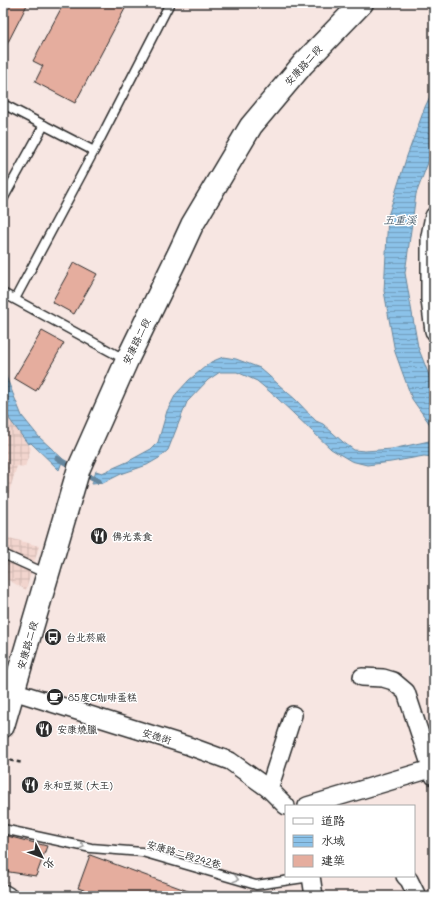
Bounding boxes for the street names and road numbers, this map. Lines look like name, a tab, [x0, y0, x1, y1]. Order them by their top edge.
street label: 安康路二段	[281, 42, 325, 88]
street label: 安康路二段	[119, 315, 153, 367]
street label: 安康路二段	[13, 619, 41, 671]
street label: 安德街	[141, 725, 173, 747]
street label: 安康路二段242巷	[145, 837, 224, 872]

